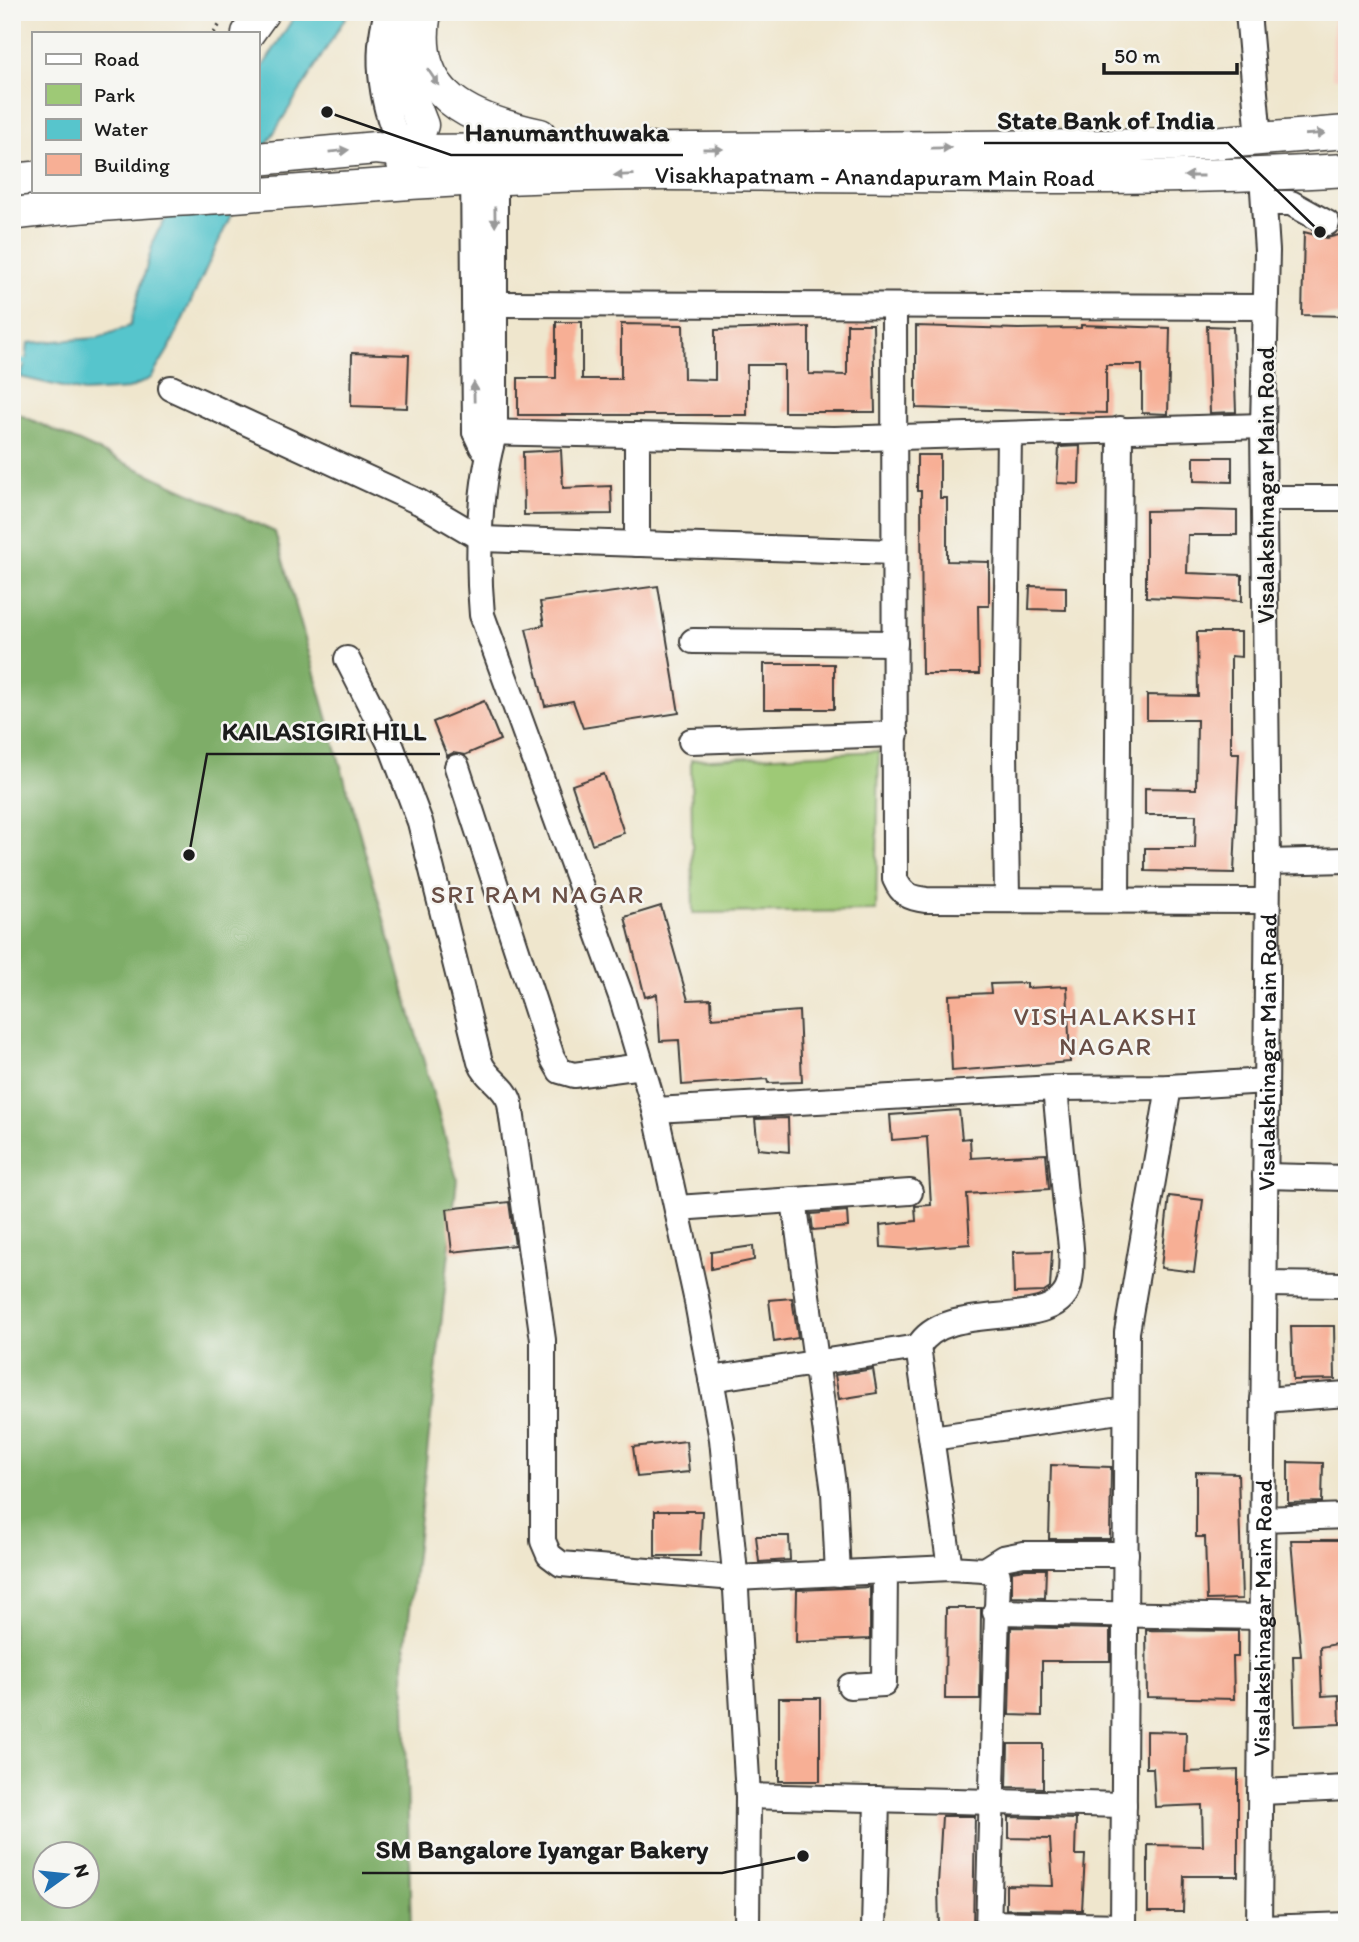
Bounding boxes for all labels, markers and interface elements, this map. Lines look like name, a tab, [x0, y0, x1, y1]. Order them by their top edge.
legend	[32, 32, 259, 192]
scale bar	[1104, 32, 1236, 76]
text: 50 m	[1114, 43, 1161, 68]
text: Road	[94, 46, 140, 71]
one-way arrow	[426, 68, 439, 87]
text: Park	[94, 82, 136, 107]
callout: State Bank of India	[984, 96, 1228, 143]
text: State Bank of India	[997, 104, 1215, 136]
callout: Hanumanthuwaka	[451, 108, 683, 155]
text: Water	[94, 116, 148, 141]
text: Hanumanthuwaka	[465, 116, 670, 148]
one-way arrow	[1304, 129, 1326, 140]
one-way arrow	[702, 143, 724, 155]
one-way arrow	[930, 143, 952, 154]
one-way arrow	[328, 145, 350, 156]
text: Building	[94, 152, 170, 177]
street label: Visakhapatnam - Anandapuram Main Road	[655, 159, 1095, 192]
one-way arrow	[612, 170, 634, 181]
one-way arrow	[1183, 170, 1205, 181]
one-way arrow	[489, 206, 501, 228]
street label: Visalakshinagar Main Road	[1251, 346, 1280, 624]
one-way arrow	[469, 381, 480, 403]
callout: KAILASIGIRI HILL	[207, 707, 440, 754]
text: KAILASIGIRI HILL	[222, 715, 427, 747]
district label: SRI RAM NAGAR	[431, 878, 645, 910]
street label: Visalakshinagar Main Road	[1251, 913, 1282, 1191]
district label: VISHALAKSHI NAGAR	[1014, 1000, 1198, 1062]
street label: Visalakshinagar Main Road	[1246, 1479, 1277, 1757]
callout: SM Bangalore Iyangar Bakery	[362, 1826, 722, 1873]
text: SM Bangalore Iyangar Bakery	[376, 1833, 709, 1865]
north arrow	[32, 1840, 102, 1910]
text: N	[69, 1862, 95, 1880]

